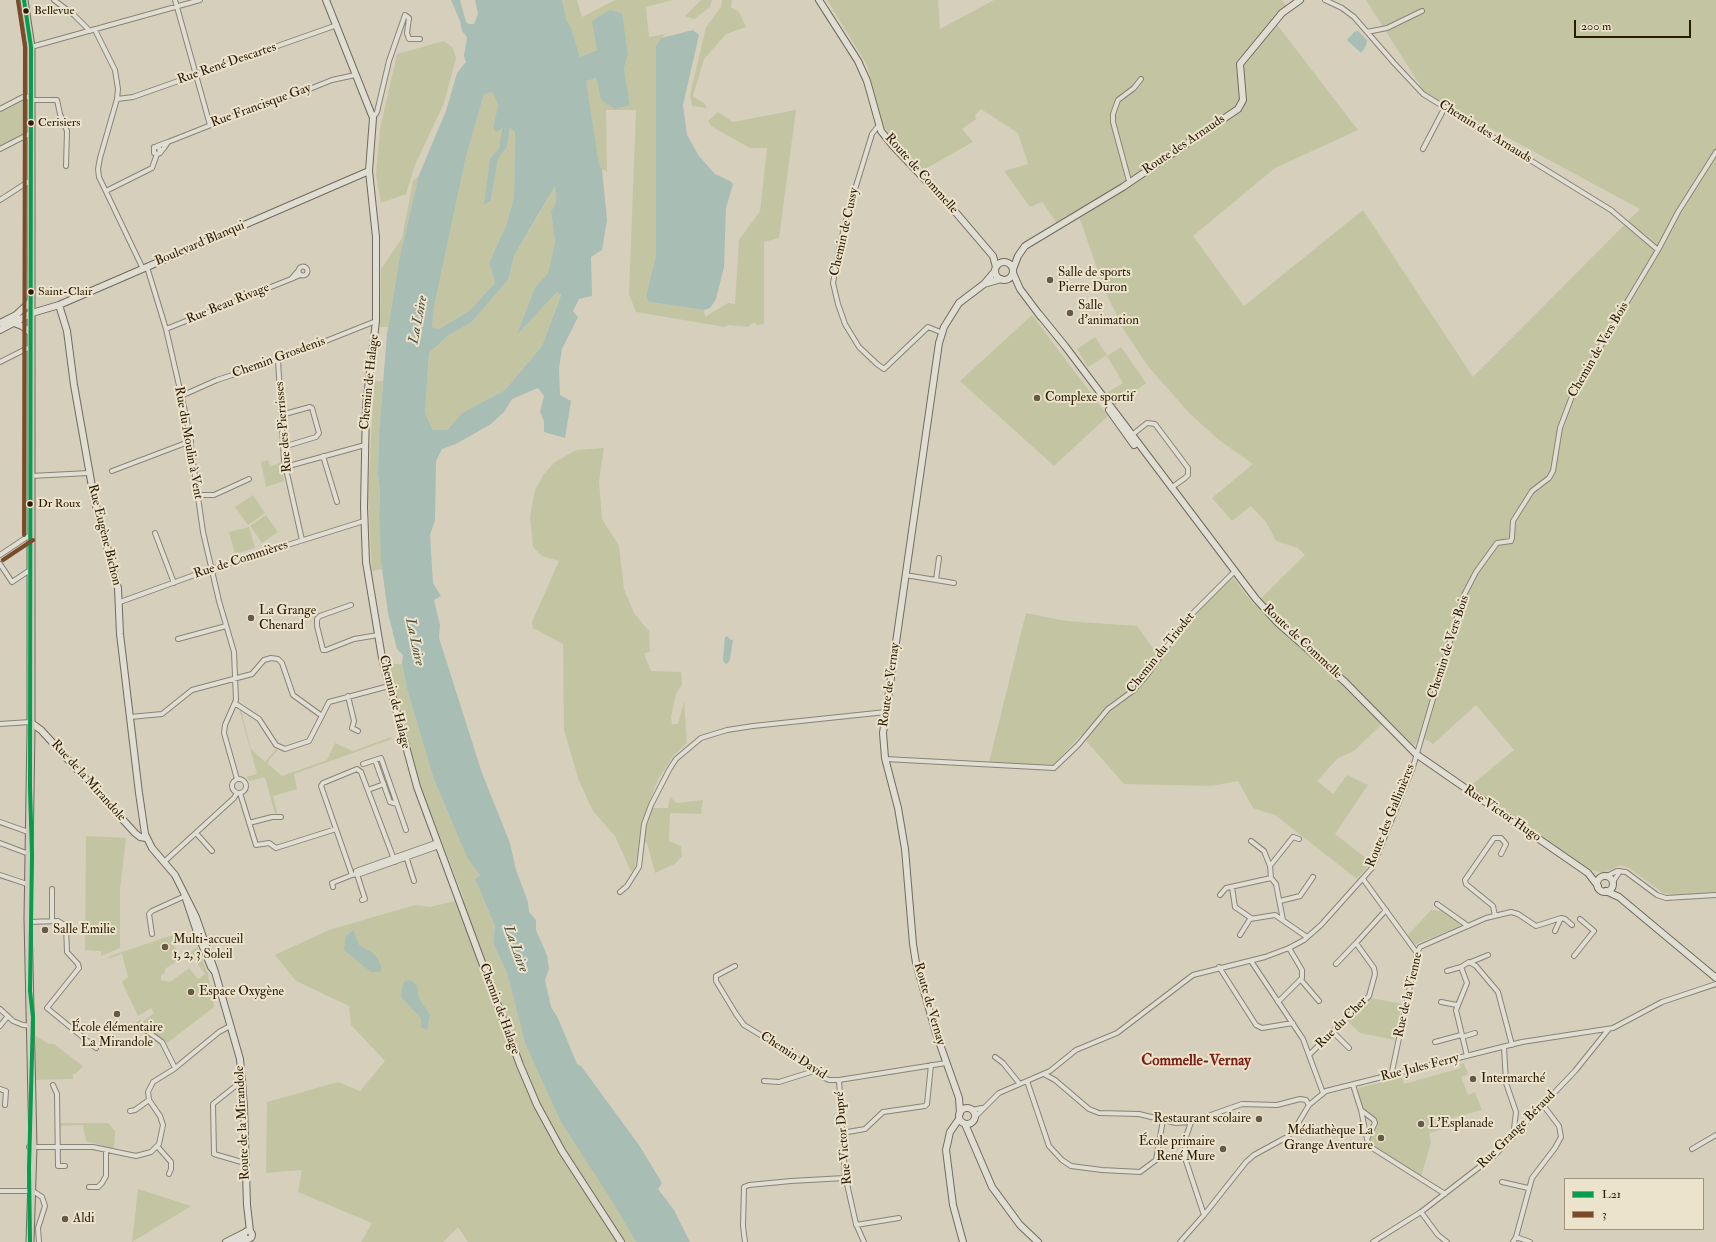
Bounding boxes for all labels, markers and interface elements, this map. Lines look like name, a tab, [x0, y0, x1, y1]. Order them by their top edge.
place label: Bellevue	[34, 4, 74, 18]
marker: Bellevue	[21, 6, 31, 16]
scale bar	[1576, 12, 1693, 38]
text: 200 m	[1581, 19, 1611, 34]
street label: Rue René Descartes	[175, 40, 279, 88]
street label: Rue Francisque Gay	[209, 81, 313, 131]
street label: Chemin des Arnauds	[1436, 97, 1534, 167]
street label: Route des Arnauds	[1140, 112, 1228, 178]
place label: Cerisiers	[38, 116, 80, 130]
marker: Cerisiers	[26, 118, 36, 128]
street label: Route de Commelle	[881, 131, 961, 217]
street label: Chemin de Cussy	[827, 186, 863, 278]
street label: Boulevard Blanqui	[153, 218, 247, 270]
place label: Salle de sports Pierre Duron	[1058, 265, 1131, 296]
marker: Salle de sports Pierre Duron	[1045, 275, 1055, 285]
street label: Rue Beau Rivage	[184, 280, 272, 328]
place label: Saint-Clair	[38, 285, 92, 299]
marker: Saint-Clair	[26, 287, 36, 297]
water label: La Loire	[406, 295, 432, 345]
place label: Salle d'animation	[1078, 298, 1139, 329]
street label: Chemin de Vers Bois	[1565, 300, 1633, 400]
marker: Salle d'animation	[1065, 308, 1075, 318]
street label: Chemin Grosdenis	[230, 334, 328, 382]
street label: Chemin de Halage	[357, 334, 383, 430]
street label: Rue des Pierrisses	[272, 381, 296, 473]
street label: Rue du Moulin à Vent	[170, 386, 206, 500]
place label: Complexe sportif	[1045, 390, 1134, 406]
marker: Complexe sportif	[1032, 393, 1042, 403]
street label: Rue Eugène Bichon	[84, 483, 124, 587]
place label: Dr Roux	[38, 497, 81, 511]
marker: Dr Roux	[25, 499, 35, 509]
street label: Rue de Commières	[192, 537, 290, 583]
street label: Chemin de Vers Bois	[1425, 593, 1473, 701]
street label: Route de Commelle	[1259, 601, 1345, 683]
place label: La Grange Chenard	[259, 603, 316, 634]
street label: Chemin du Triodet	[1124, 609, 1198, 697]
marker: La Grange Chenard	[246, 613, 256, 623]
water label: La Loire	[401, 617, 427, 667]
street label: Route de Vernay	[876, 642, 904, 728]
street label: Chemin de Halage	[375, 654, 413, 750]
street label: Rue de la Mirandole	[47, 737, 129, 825]
street label: Route des Gallinières	[1363, 762, 1419, 870]
street label: Rue Victor Hugo	[1460, 782, 1544, 846]
place label: Salle Emilie	[53, 922, 115, 938]
water label: La Loire	[499, 923, 531, 975]
marker: Salle Emilie	[40, 925, 50, 935]
place label: Multi-accueil 1, 2, 3 Soleil	[173, 932, 243, 963]
marker: Multi-accueil 1, 2, 3 Soleil	[160, 942, 170, 952]
street label: Rue de la Vienne	[1392, 951, 1426, 1039]
street label: Chemin de Halage	[475, 961, 523, 1057]
street label: Route de Vernay	[910, 961, 948, 1047]
place label: Espace Oxygène	[199, 984, 284, 1000]
marker: Espace Oxygène	[186, 987, 196, 997]
street label: Rue du Cher	[1313, 994, 1371, 1052]
marker: École élémentaire La Mirandole	[112, 1009, 122, 1019]
place label: École élémentaire La Mirandole	[71, 1020, 163, 1051]
street label: Chemin David	[757, 1029, 829, 1083]
street label: Rue Jules Ferry	[1379, 1051, 1461, 1085]
district label: Commelle-Vernay	[1141, 1053, 1251, 1071]
street label: Route de la Mirandole	[232, 1065, 254, 1181]
place label: Intermarché	[1481, 1071, 1545, 1087]
marker: Intermarché	[1468, 1074, 1478, 1084]
street label: Rue Grange Béraud	[1475, 1088, 1559, 1172]
street label: Rue Victor Dupré	[832, 1091, 856, 1185]
place label: Restaurant scolaire	[1154, 1111, 1251, 1127]
marker: Restaurant scolaire	[1254, 1114, 1264, 1124]
place label: L'Esplanade	[1429, 1116, 1493, 1132]
marker: L'Esplanade	[1416, 1119, 1426, 1129]
place label: Médiathèque La Grange Aventure	[1284, 1123, 1373, 1154]
marker: Médiathèque La Grange Aventure	[1376, 1133, 1386, 1143]
place label: École primaire René Mure	[1139, 1134, 1215, 1165]
marker: École primaire René Mure	[1218, 1144, 1228, 1154]
legend	[1564, 1178, 1704, 1230]
text: L21	[1602, 1187, 1621, 1202]
text: 3	[1602, 1207, 1607, 1222]
place label: Aldi	[73, 1211, 94, 1227]
marker: Aldi	[60, 1214, 70, 1224]

